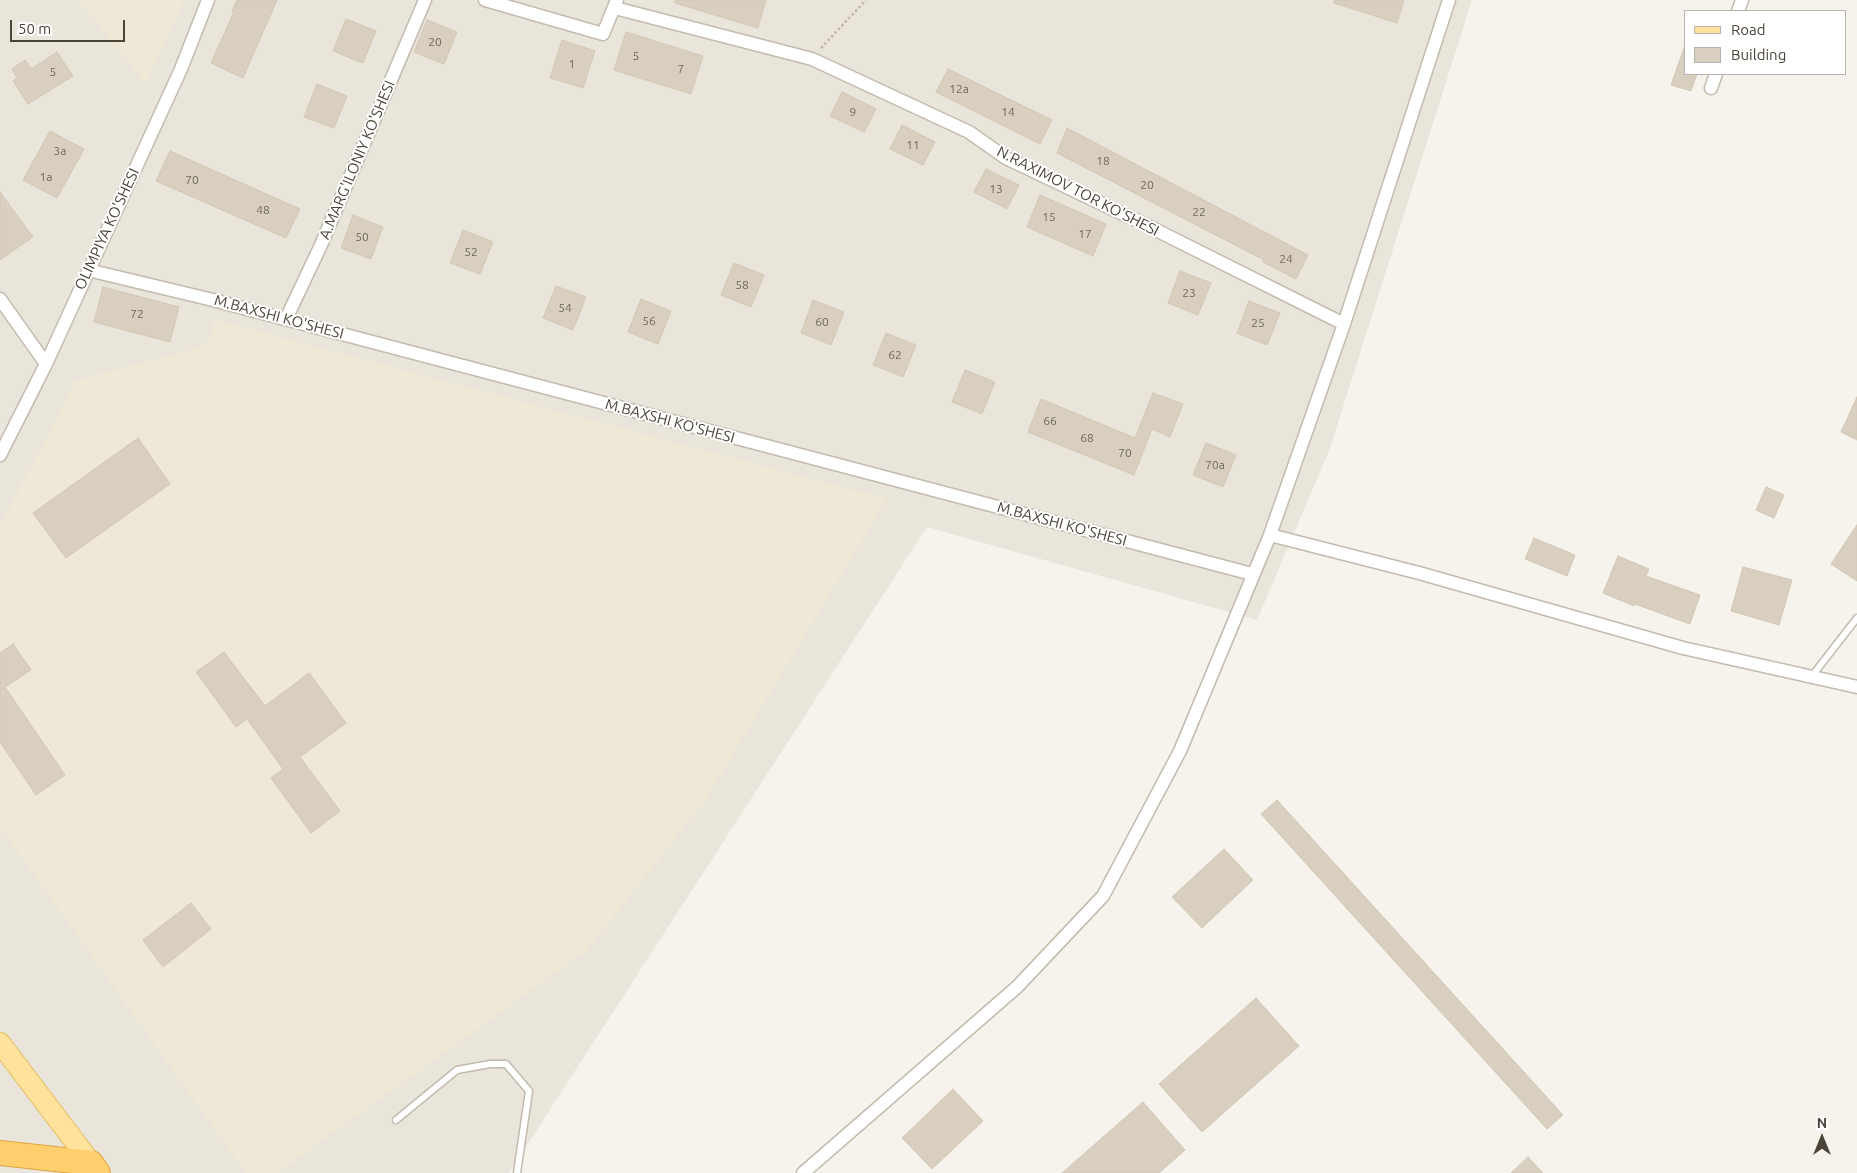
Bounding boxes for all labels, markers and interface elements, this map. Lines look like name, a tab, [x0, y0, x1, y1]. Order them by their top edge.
scale bar	[12, 10, 128, 42]
legend	[1684, 10, 1847, 75]
text: 50 m	[18, 20, 51, 37]
text: Road	[1731, 21, 1766, 38]
house number: 20	[428, 35, 442, 49]
text: Building	[1731, 46, 1786, 63]
house number: 5	[633, 49, 639, 63]
house number: 1	[569, 57, 575, 71]
house number: 7	[678, 62, 684, 76]
house number: 5	[50, 65, 56, 79]
street label: A.MARG'ILONIY KO'SHESI	[315, 78, 399, 242]
house number: 12a	[949, 82, 969, 96]
house number: 9	[850, 105, 856, 119]
house number: 14	[1001, 105, 1015, 119]
house number: 11	[906, 138, 920, 152]
street label: N.RAXIMOV TOR KO'SHESI	[994, 142, 1162, 240]
house number: 3a	[54, 144, 66, 158]
house number: 18	[1096, 154, 1110, 168]
street label: OLIMPIYA KO'SHESI	[71, 165, 143, 293]
house number: 1a	[40, 170, 52, 184]
house number: 70	[185, 173, 199, 187]
house number: 20	[1140, 178, 1154, 192]
house number: 13	[989, 182, 1003, 196]
house number: 48	[256, 203, 270, 217]
house number: 22	[1192, 205, 1206, 219]
house number: 15	[1042, 210, 1056, 224]
house number: 17	[1078, 227, 1092, 241]
house number: 50	[355, 230, 369, 244]
house number: 52	[464, 245, 478, 259]
house number: 24	[1279, 252, 1293, 266]
house number: 58	[735, 278, 749, 292]
house number: 23	[1182, 286, 1196, 300]
street label: M.BAXSHI KO'SHESI	[212, 291, 346, 343]
house number: 54	[558, 301, 572, 315]
house number: 72	[130, 307, 144, 321]
house number: 56	[642, 314, 656, 328]
house number: 60	[815, 315, 829, 329]
house number: 25	[1251, 316, 1265, 330]
house number: 62	[888, 348, 902, 362]
street label: M.BAXSHI KO'SHESI	[603, 395, 737, 447]
house number: 66	[1043, 414, 1057, 428]
house number: 68	[1080, 431, 1094, 445]
house number: 70	[1118, 446, 1132, 460]
house number: 70a	[1205, 458, 1225, 472]
street label: M.BAXSHI KO'SHESI	[995, 498, 1129, 550]
north arrow	[1797, 1113, 1847, 1163]
text: N	[1817, 1115, 1827, 1131]

